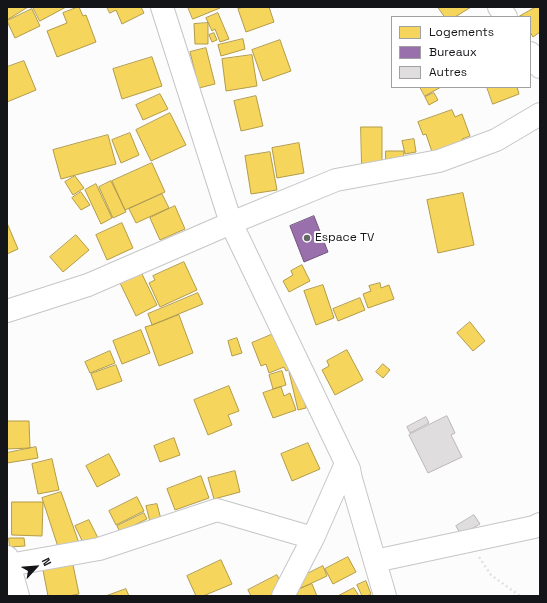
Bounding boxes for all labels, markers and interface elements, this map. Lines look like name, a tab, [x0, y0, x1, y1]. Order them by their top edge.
legend	[391, 16, 531, 88]
text: Logements	[429, 24, 494, 40]
text: Bureaux	[429, 44, 477, 60]
text: Autres	[429, 64, 467, 80]
place label: Espace TV	[315, 231, 374, 245]
marker: Espace TV	[302, 233, 312, 243]
north arrow	[16, 547, 56, 587]
text: N	[39, 555, 55, 568]

